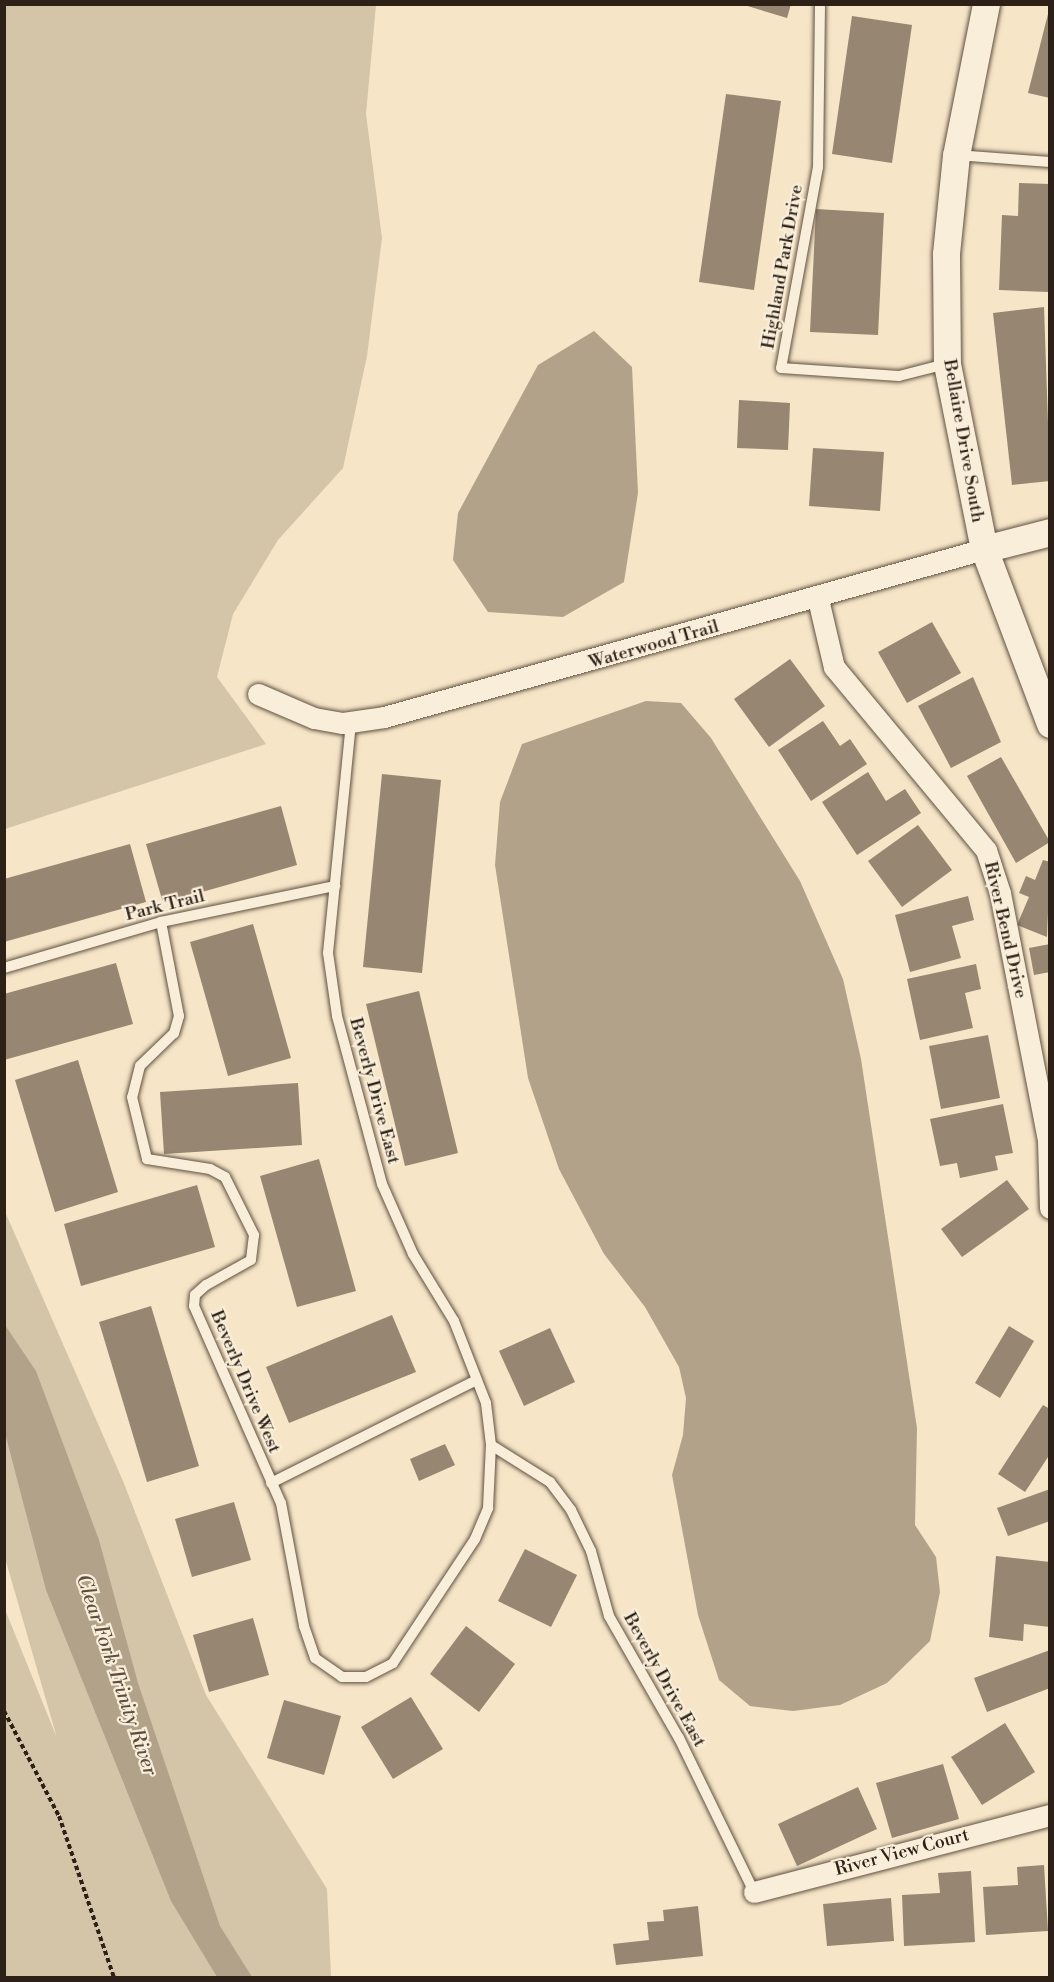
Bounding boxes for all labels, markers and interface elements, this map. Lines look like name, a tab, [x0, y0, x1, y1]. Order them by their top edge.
street label: Highland Park Drive	[758, 183, 808, 351]
street label: Bellaire Drive South	[938, 358, 988, 524]
street label: Waterwood Trail	[586, 616, 722, 674]
street label: River Bend Drive	[979, 859, 1031, 1001]
street label: Park Trail	[123, 886, 207, 926]
street label: Beverly Drive East	[344, 1016, 404, 1166]
street label: Beverly Drive West	[205, 1307, 285, 1457]
water label: Clear Fork Trinity River	[70, 1571, 162, 1779]
street label: Beverly Drive East	[618, 1609, 710, 1751]
street label: River View Court	[833, 1825, 971, 1881]

